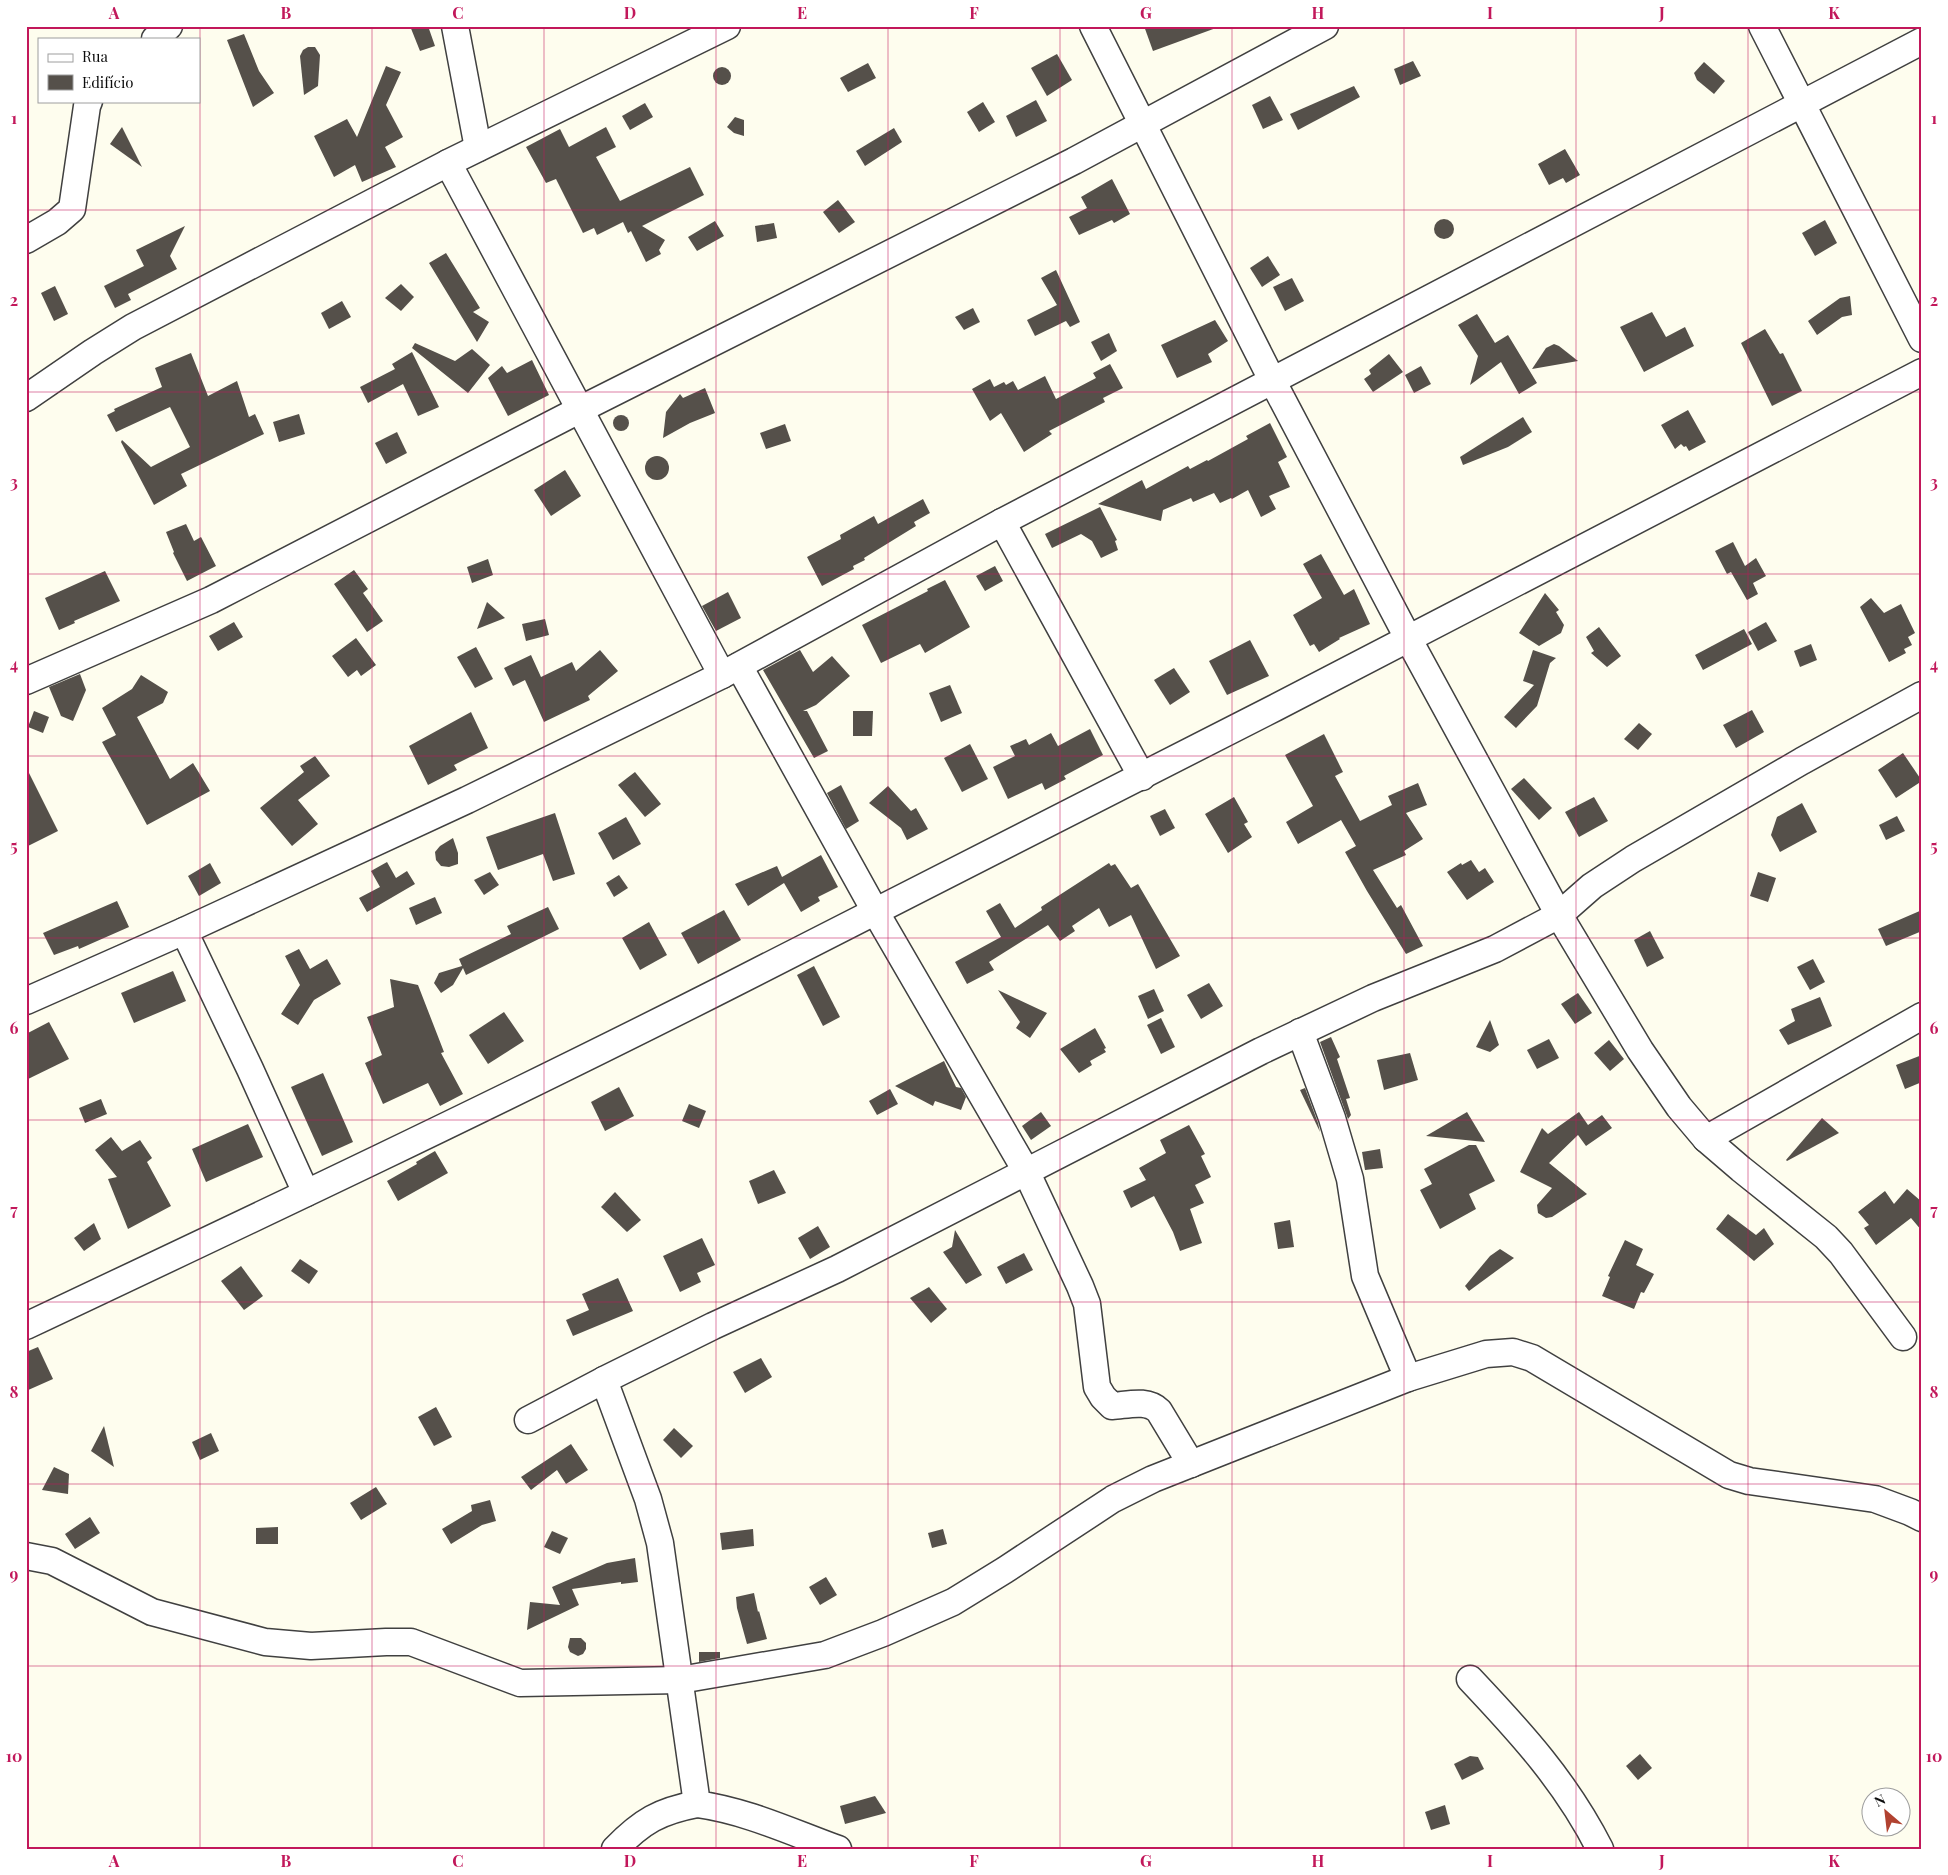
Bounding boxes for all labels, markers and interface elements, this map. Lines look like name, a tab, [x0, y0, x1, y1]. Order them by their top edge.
text: A	[108, 2, 120, 23]
text: B	[281, 2, 292, 23]
text: C	[452, 2, 464, 23]
text: D	[624, 2, 636, 23]
text: E	[797, 2, 807, 23]
text: F	[969, 2, 979, 23]
text: G	[1140, 2, 1152, 23]
text: H	[1312, 2, 1325, 23]
text: I	[1487, 2, 1493, 23]
text: J	[1658, 2, 1665, 23]
text: K	[1828, 2, 1840, 23]
legend	[38, 38, 200, 102]
text: Rua	[82, 46, 108, 66]
text: Edifício	[82, 72, 134, 92]
text: 1	[11, 107, 17, 128]
text: 1	[1931, 107, 1937, 128]
text: 2	[10, 289, 18, 310]
text: 2	[1930, 289, 1938, 310]
text: 3	[10, 471, 18, 492]
text: 3	[1930, 471, 1938, 492]
text: 4	[10, 653, 18, 674]
text: 4	[1930, 653, 1938, 674]
text: 5	[10, 835, 18, 856]
text: 5	[1930, 835, 1938, 856]
text: 6	[10, 1017, 19, 1038]
text: 6	[1930, 1017, 1939, 1038]
text: 7	[10, 1199, 18, 1220]
text: 7	[1930, 1199, 1938, 1220]
text: 8	[10, 1381, 19, 1402]
text: 8	[1930, 1381, 1939, 1402]
text: 9	[10, 1563, 19, 1584]
text: 9	[1930, 1563, 1939, 1584]
text: 10	[6, 1745, 22, 1766]
text: 10	[1926, 1745, 1942, 1766]
north arrow	[1860, 1788, 1910, 1838]
text: N	[1871, 1789, 1889, 1811]
text: A	[108, 1850, 120, 1871]
text: B	[281, 1850, 292, 1871]
text: C	[452, 1850, 464, 1871]
text: D	[624, 1850, 636, 1871]
text: E	[797, 1850, 807, 1871]
text: F	[969, 1850, 979, 1871]
text: G	[1140, 1850, 1152, 1871]
text: H	[1312, 1850, 1325, 1871]
text: I	[1487, 1850, 1493, 1871]
text: J	[1658, 1850, 1665, 1871]
text: K	[1828, 1850, 1840, 1871]

